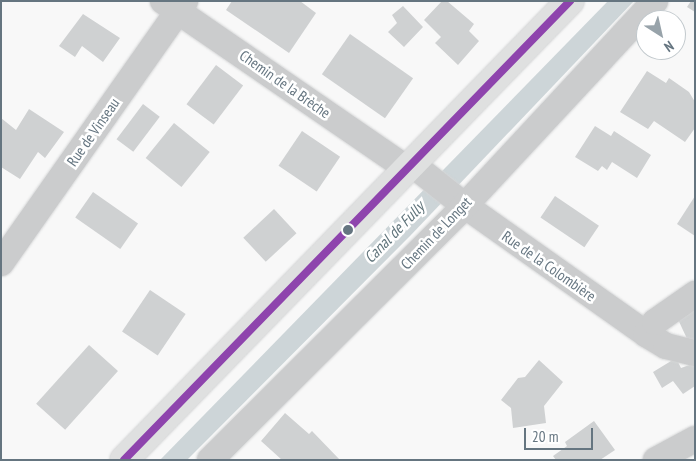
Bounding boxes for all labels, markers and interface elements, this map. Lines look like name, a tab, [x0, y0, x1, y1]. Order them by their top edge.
north arrow	[636, 10, 686, 60]
text: N	[661, 37, 677, 56]
street label: Chemin de la Brèche	[236, 46, 334, 122]
street label: Rue de Vinseau	[63, 94, 123, 170]
street label: Chemin de Longet	[397, 193, 475, 273]
water label: Canal de Fully	[360, 197, 428, 267]
unlabelled marker	[343, 225, 353, 235]
street label: Rue de la Colombière	[499, 227, 599, 305]
scale bar	[526, 418, 595, 450]
text: 20 m	[532, 427, 558, 446]

